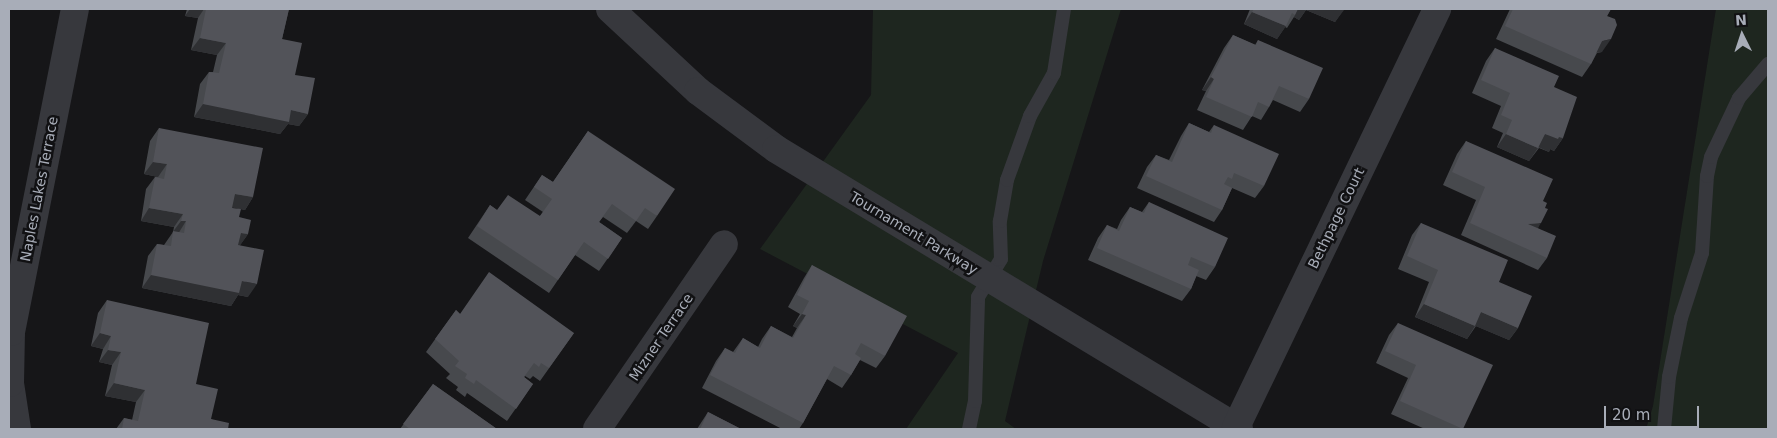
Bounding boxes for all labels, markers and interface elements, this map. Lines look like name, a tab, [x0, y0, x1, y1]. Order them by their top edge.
north arrow	[1717, 10, 1767, 60]
text: N	[1735, 12, 1747, 28]
street label: Naples Lakes Terrace	[17, 115, 61, 263]
street label: Bethpage Court	[1304, 165, 1368, 271]
street label: Tournament Parkway	[847, 188, 981, 278]
street label: Mizner Terrace	[626, 290, 696, 384]
scale bar	[1607, 396, 1702, 428]
text: 20 m	[1612, 406, 1650, 424]

